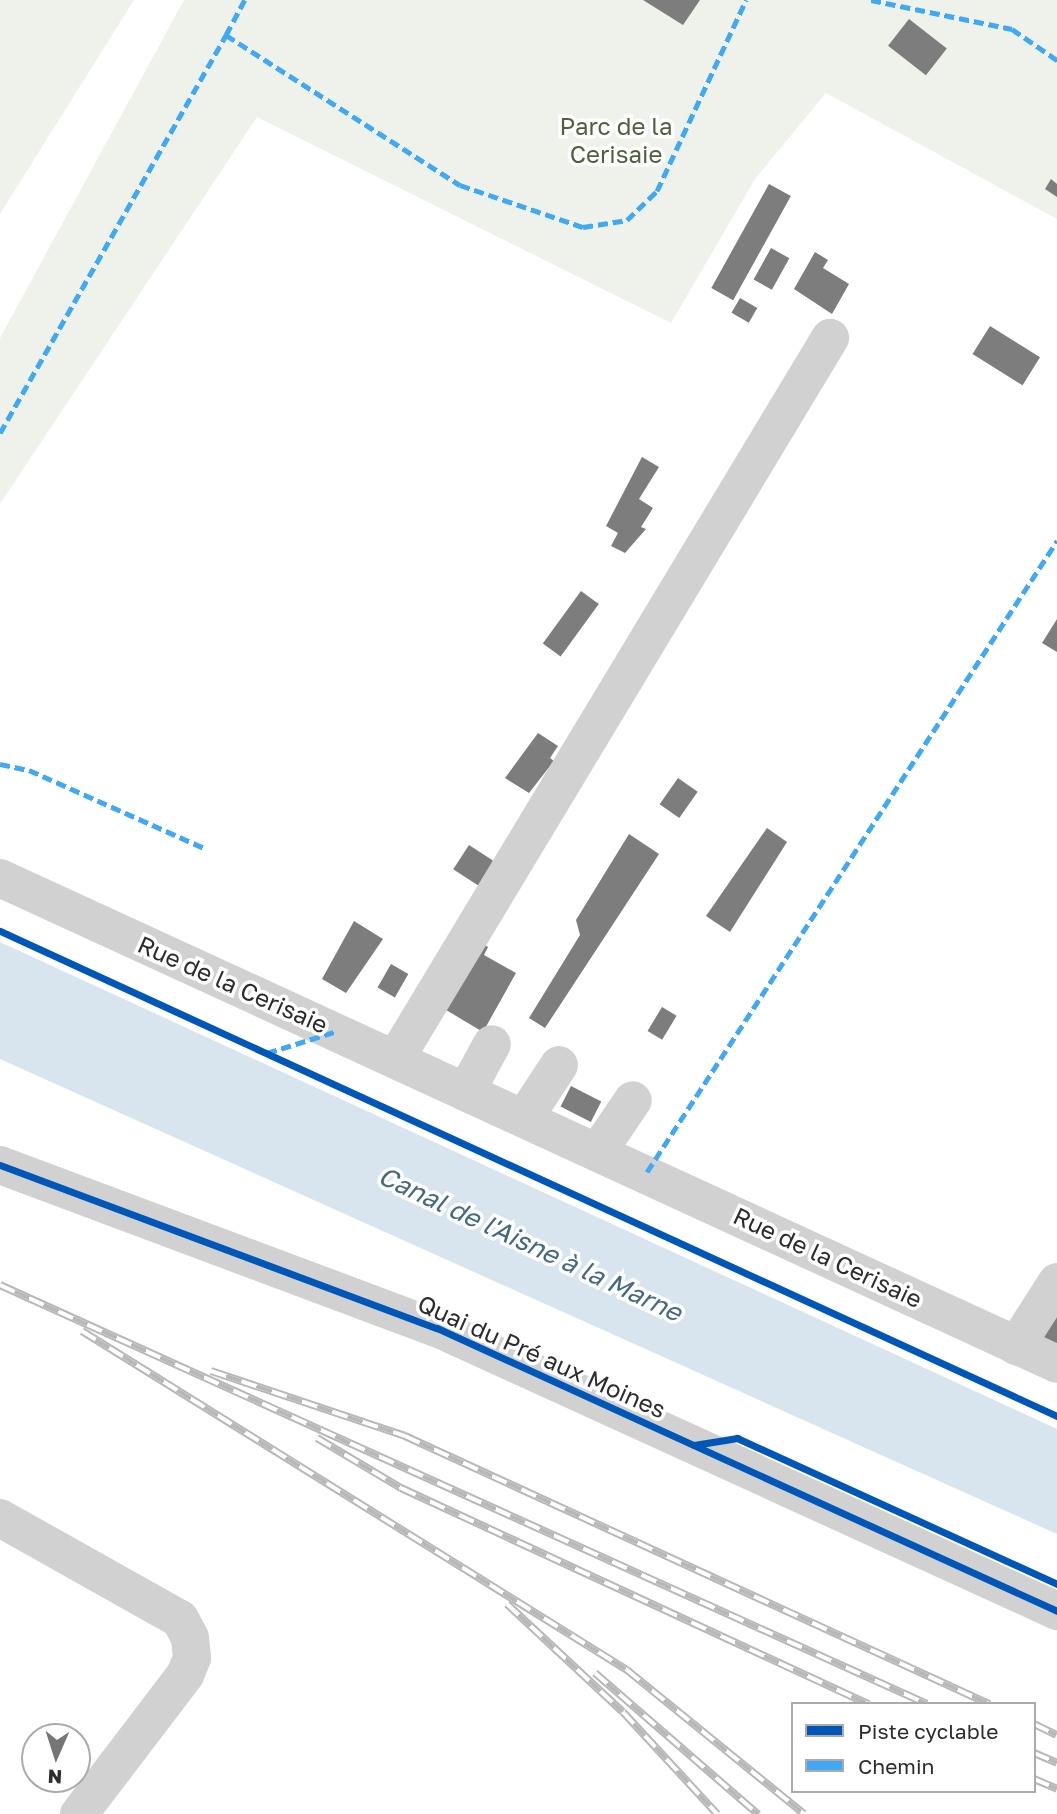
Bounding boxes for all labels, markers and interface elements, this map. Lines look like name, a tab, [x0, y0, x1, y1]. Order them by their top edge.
park label: Parc de la Cerisaie	[559, 112, 673, 168]
street label: Rue de la Cerisaie	[134, 929, 332, 1039]
water label: Canal de l'Aisne à la Marne	[373, 1160, 687, 1328]
street label: Rue de la Cerisaie	[729, 1201, 927, 1313]
street label: Quai du Pré aux Moines	[414, 1288, 670, 1424]
legend	[791, 1702, 1036, 1793]
text: Piste cyclable	[858, 1718, 998, 1744]
north arrow	[21, 1723, 91, 1793]
text: Chemin	[858, 1753, 935, 1779]
text: N	[47, 1766, 63, 1789]

